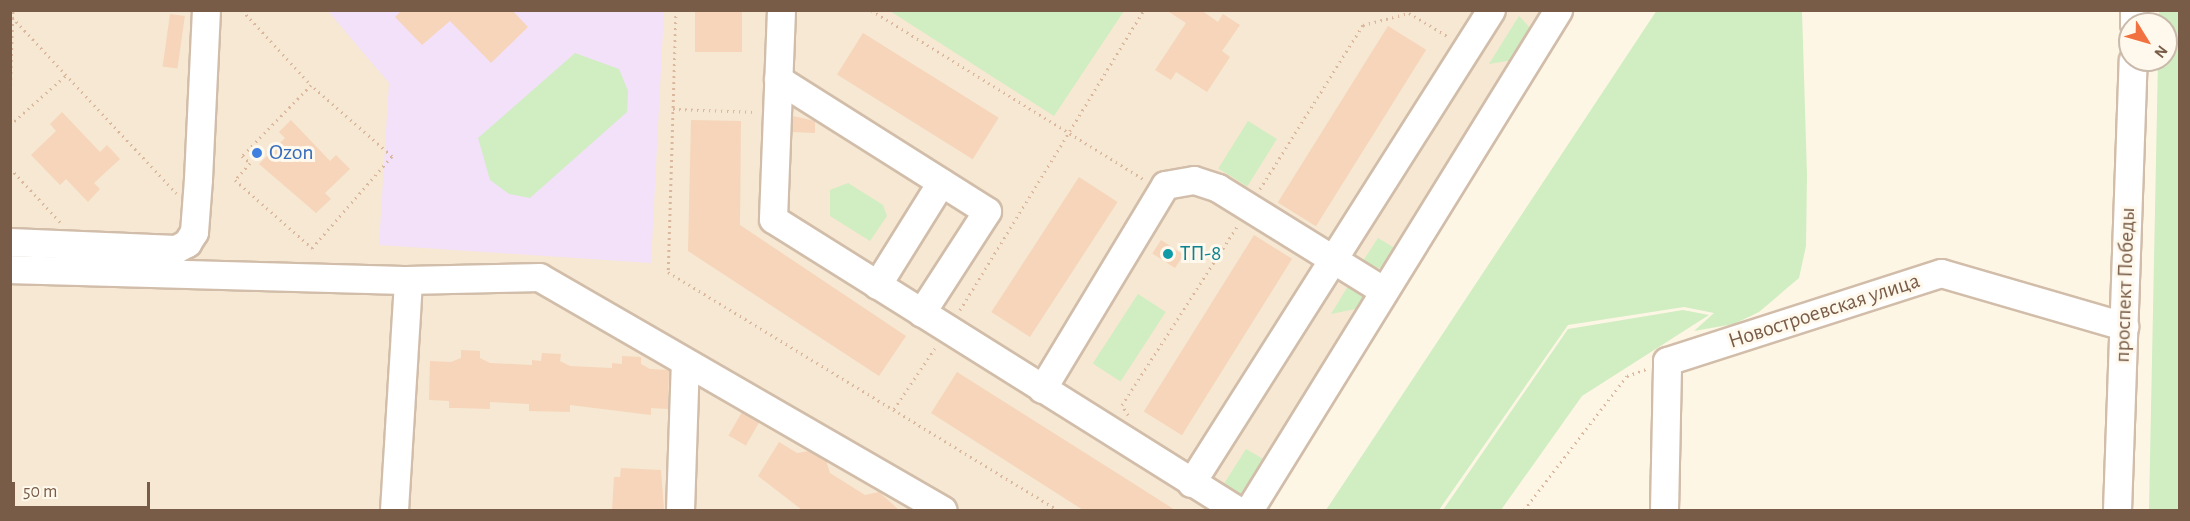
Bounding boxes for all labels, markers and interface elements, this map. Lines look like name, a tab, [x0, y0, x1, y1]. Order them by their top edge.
north arrow	[2118, 12, 2178, 72]
text: N	[2151, 42, 2171, 61]
place label: Ozon	[269, 140, 314, 166]
marker: Ozon	[250, 146, 264, 160]
street label: проспект Победы	[2109, 207, 2141, 363]
place label: ТП-8	[1180, 241, 1221, 267]
marker: ТП-8	[1161, 247, 1175, 261]
street label: Новостроевская улица	[1725, 268, 1923, 354]
scale bar	[15, 470, 153, 508]
text: 50 m	[23, 483, 57, 501]

